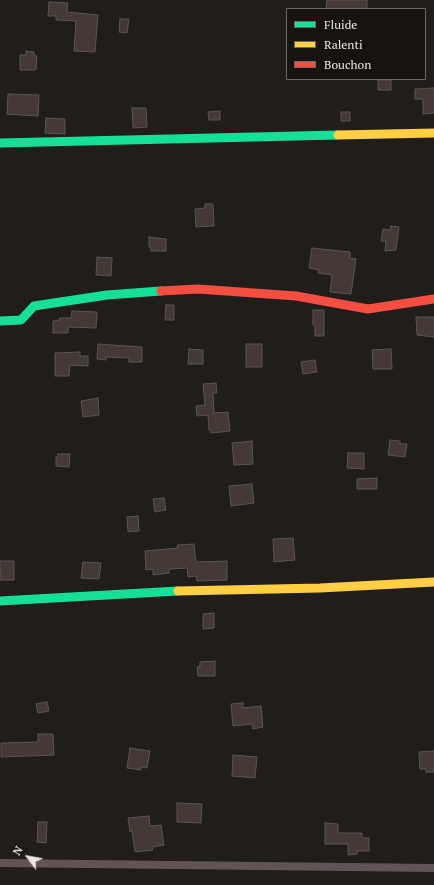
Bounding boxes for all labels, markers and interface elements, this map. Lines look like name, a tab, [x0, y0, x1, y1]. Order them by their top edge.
legend	[286, 8, 426, 80]
text: Fluide	[324, 17, 357, 32]
text: Ralenti	[324, 37, 363, 52]
text: Bouchon	[324, 57, 371, 72]
north arrow	[8, 837, 48, 877]
text: N	[10, 843, 26, 858]

